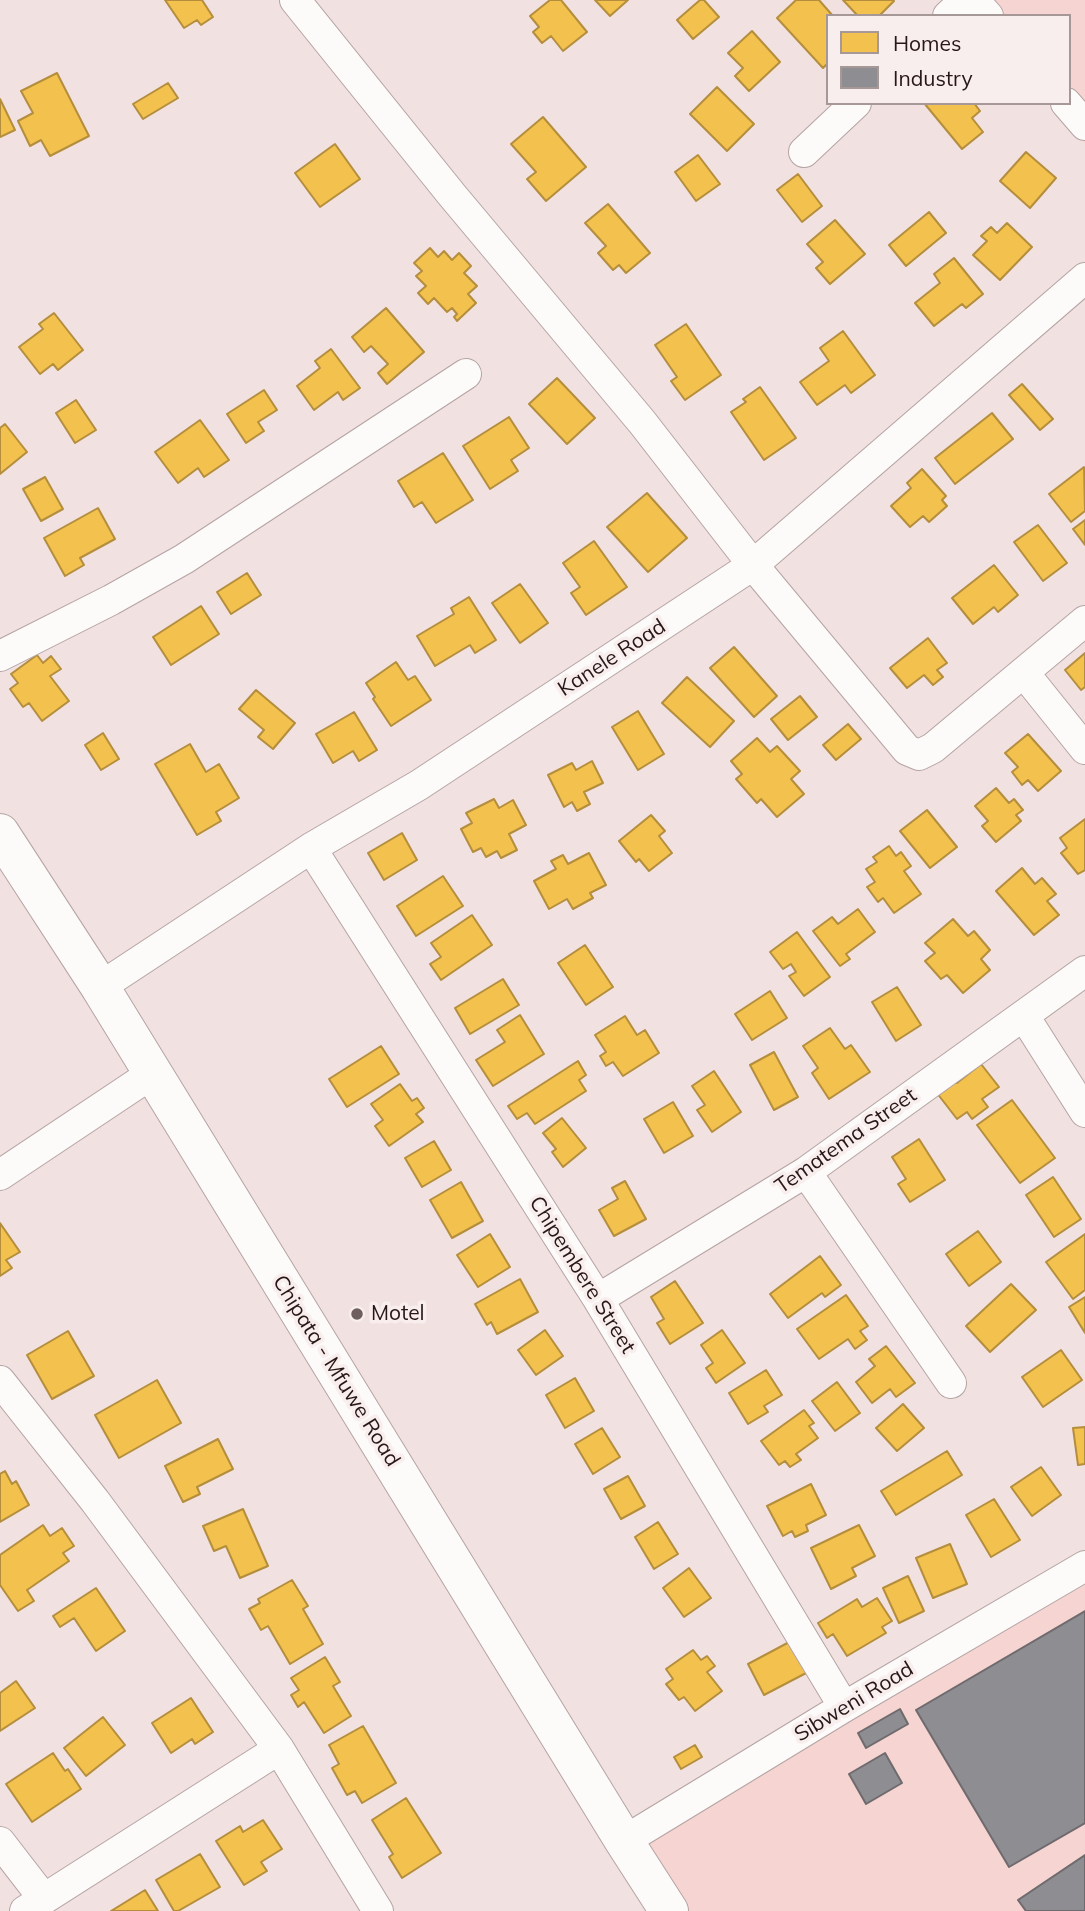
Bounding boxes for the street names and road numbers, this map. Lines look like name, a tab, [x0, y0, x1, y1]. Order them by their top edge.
street label: Kanele Road	[554, 614, 670, 702]
street label: Tematema Street	[770, 1083, 922, 1199]
street label: Chipembere Street	[523, 1192, 641, 1358]
street label: Chipata - Mfuwe Road	[267, 1271, 405, 1471]
street label: Sibweni Road	[790, 1657, 918, 1747]

